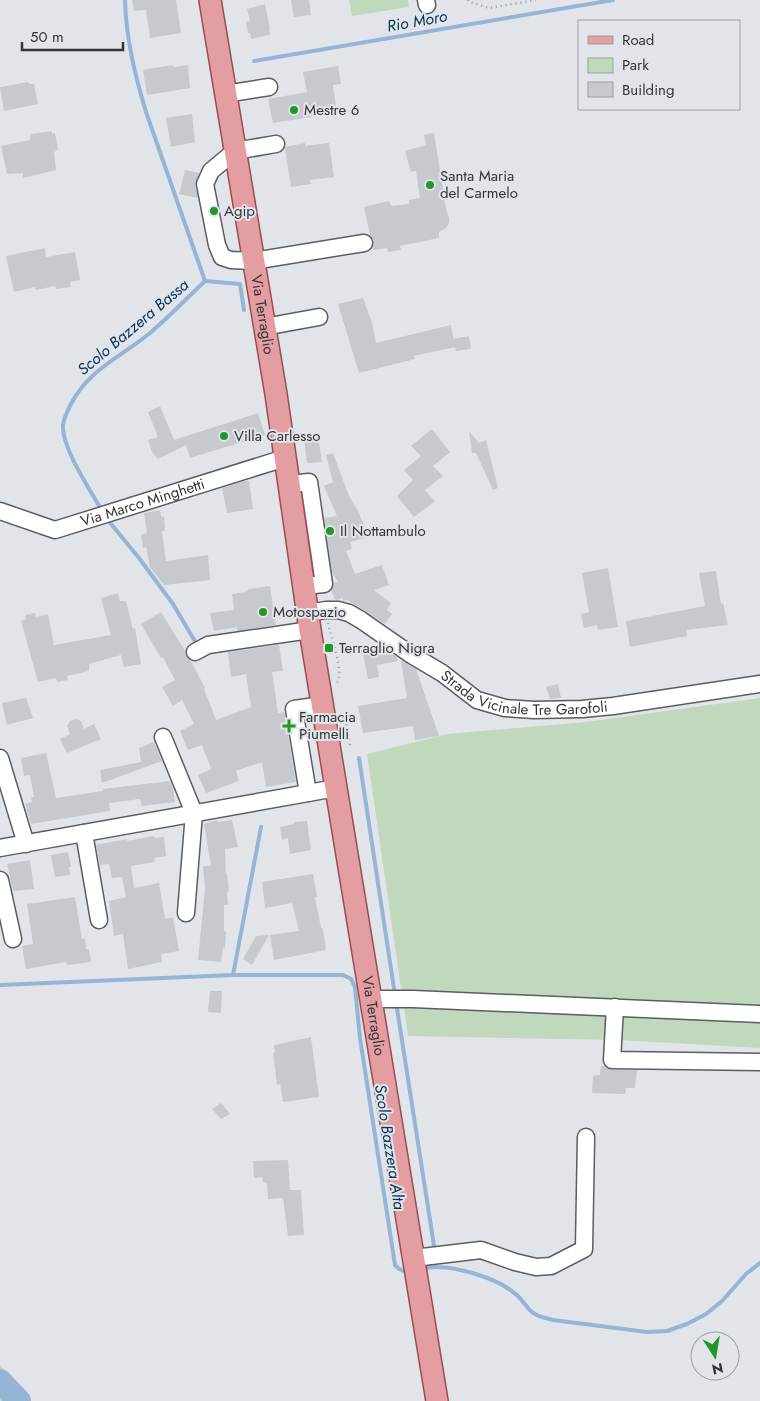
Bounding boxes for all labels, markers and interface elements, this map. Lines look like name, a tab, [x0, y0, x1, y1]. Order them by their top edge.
water label: Rio Moro	[385, 4, 449, 38]
scale bar	[22, 20, 124, 52]
legend	[578, 20, 740, 110]
text: 50 m	[30, 26, 64, 48]
text: Road	[622, 29, 654, 51]
text: Park	[622, 54, 649, 76]
text: Building	[622, 79, 674, 101]
place label: Mestre 6	[304, 99, 359, 121]
marker: Mestre 6	[288, 104, 300, 116]
place label: Santa Maria del Carmelo	[440, 165, 518, 204]
marker: Santa Maria del Carmelo	[424, 179, 436, 191]
place label: Agip	[224, 200, 255, 222]
marker: Agip	[208, 205, 220, 217]
water label: Scolo Bazzera Bassa	[72, 273, 194, 381]
street label: Via Terraglio	[245, 273, 280, 356]
place label: Villa Carlesso	[234, 425, 321, 447]
marker: Villa Carlesso	[218, 430, 230, 442]
street label: Via Marco Minghetti	[78, 473, 207, 532]
place label: Il Nottambulo	[340, 520, 426, 542]
marker: Il Nottambulo	[324, 525, 336, 537]
place label: Motospazio	[273, 601, 346, 623]
marker: Motospazio	[257, 606, 269, 618]
place label: Terraglio Nigra	[339, 637, 435, 659]
marker: Terraglio Nigra	[323, 642, 335, 654]
street label: Strada Vicinale Tre Garofoli	[436, 665, 609, 721]
place label: Farmacia Piumelli	[299, 706, 356, 745]
marker: Farmacia Piumelli	[283, 720, 295, 732]
street label: Via Terraglio	[356, 974, 391, 1057]
water label: Scolo Bazzera Alta	[369, 1083, 411, 1212]
north arrow	[690, 1331, 740, 1381]
text: N	[710, 1358, 725, 1380]

